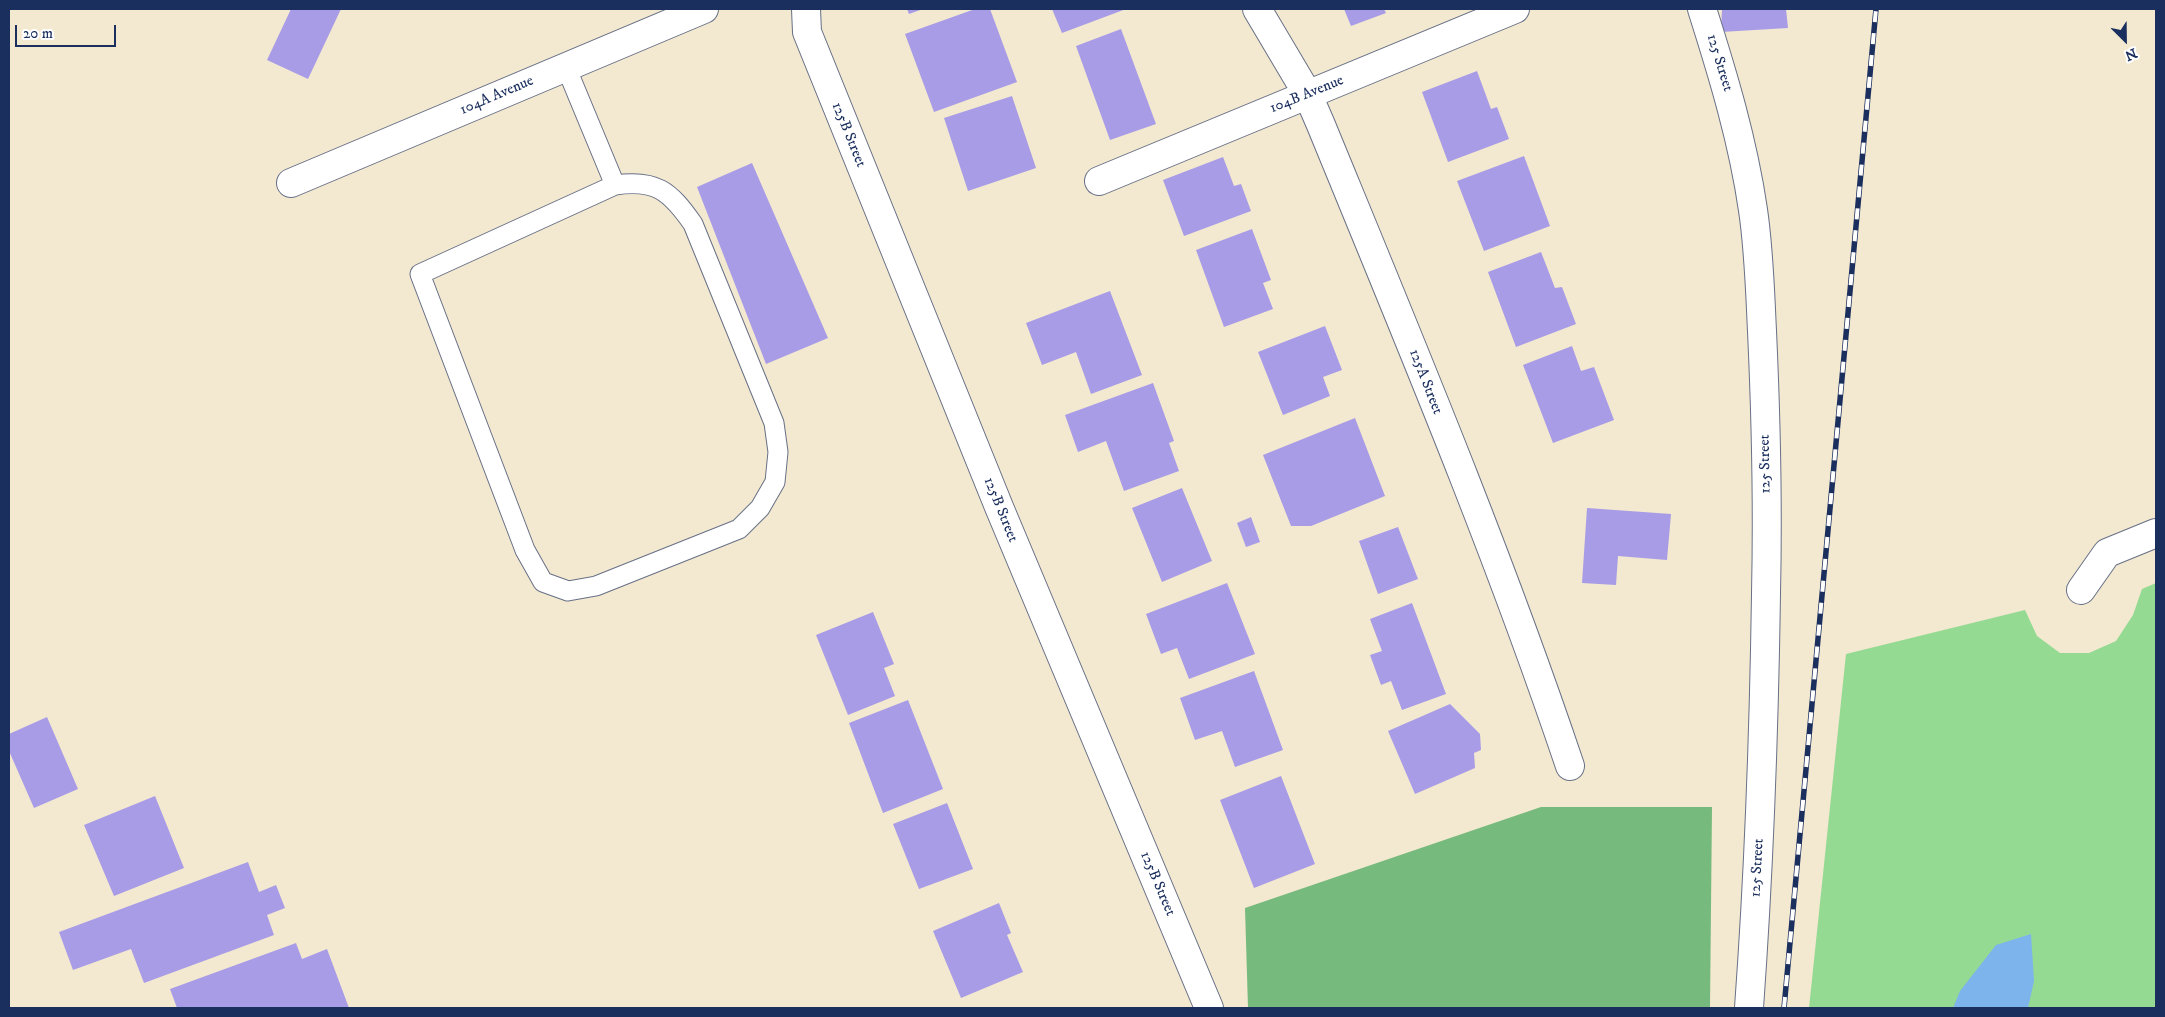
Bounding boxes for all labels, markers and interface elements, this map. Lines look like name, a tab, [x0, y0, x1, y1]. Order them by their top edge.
scale bar	[18, 15, 119, 47]
north arrow	[2100, 15, 2150, 65]
text: 20 m	[23, 24, 53, 43]
street label: 125 Street	[1702, 32, 1736, 94]
text: N	[2122, 43, 2140, 64]
street label: 104A Avenue	[458, 72, 536, 120]
street label: 104B Avenue	[1267, 72, 1347, 118]
street label: 125B Street	[827, 100, 869, 170]
street label: 125A Street	[1404, 347, 1446, 417]
street label: 125 Street	[1756, 434, 1776, 494]
street label: 125B Street	[979, 475, 1021, 545]
street label: 125 Street	[1747, 838, 1769, 898]
street label: 125B Street	[1135, 849, 1179, 919]

